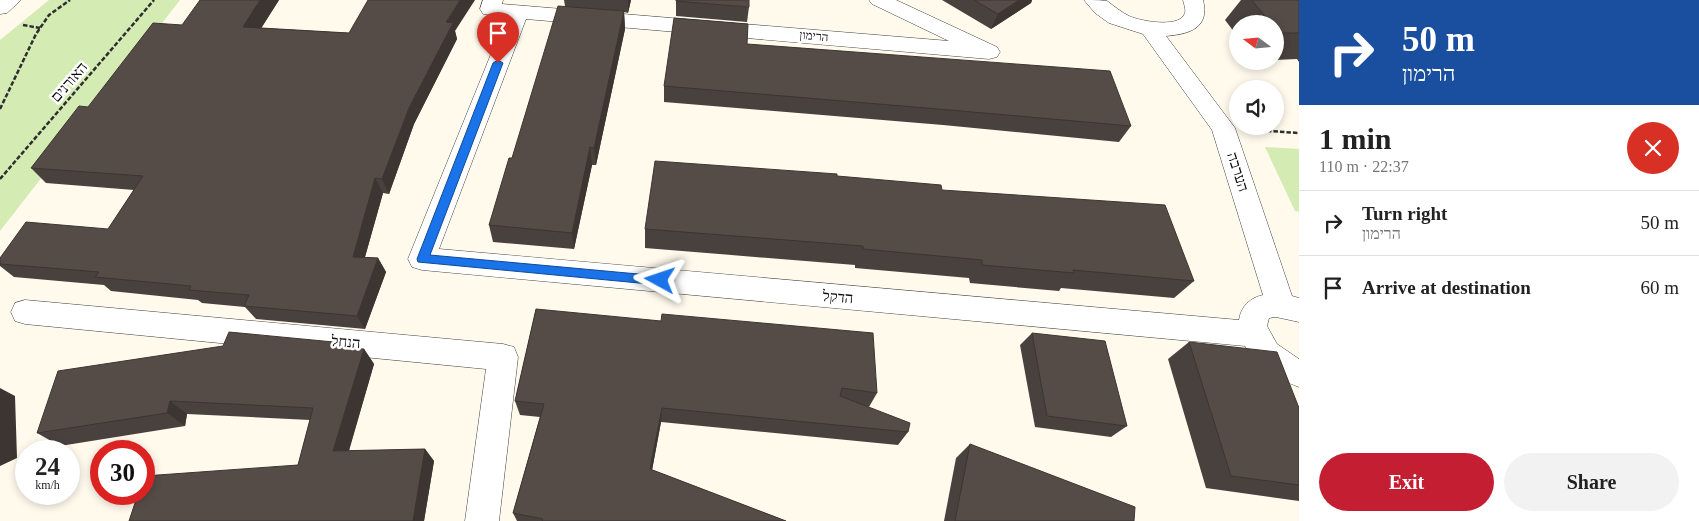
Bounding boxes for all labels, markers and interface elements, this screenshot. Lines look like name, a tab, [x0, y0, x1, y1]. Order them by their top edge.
pin	[477, 12, 519, 63]
north arrow	[1229, 15, 1284, 70]
map controls	[1229, 15, 1284, 135]
icon: arrive	[484, 19, 512, 47]
icon: right	[1319, 20, 1384, 85]
text: 50 m	[1402, 20, 1475, 59]
street label: הרימון	[799, 28, 829, 44]
street label: האורנים	[48, 59, 90, 105]
text: הרימון	[1402, 61, 1456, 86]
button: sound	[1229, 80, 1284, 135]
text: 1 min	[1319, 122, 1392, 155]
button: close	[1627, 122, 1679, 174]
street label: הערבה	[1224, 150, 1252, 194]
text: 110 m · 22:37	[1319, 158, 1409, 175]
text: Turn right	[1362, 203, 1447, 224]
icon: right	[1319, 209, 1347, 237]
text: 50 m	[1640, 212, 1679, 233]
text: הרימון	[1362, 225, 1401, 242]
position arrow	[633, 253, 685, 305]
icon: arrive	[1319, 274, 1347, 302]
text: Arrive at destination	[1362, 277, 1531, 298]
text: 60 m	[1640, 277, 1679, 298]
street label: הדקל	[821, 288, 854, 306]
street label: הנחל	[330, 333, 361, 351]
speed limit sign: 30	[90, 440, 155, 505]
text: 24	[35, 453, 60, 480]
button: Exit	[1319, 453, 1494, 511]
button: Share	[1504, 453, 1679, 511]
text: km/h	[35, 478, 60, 492]

